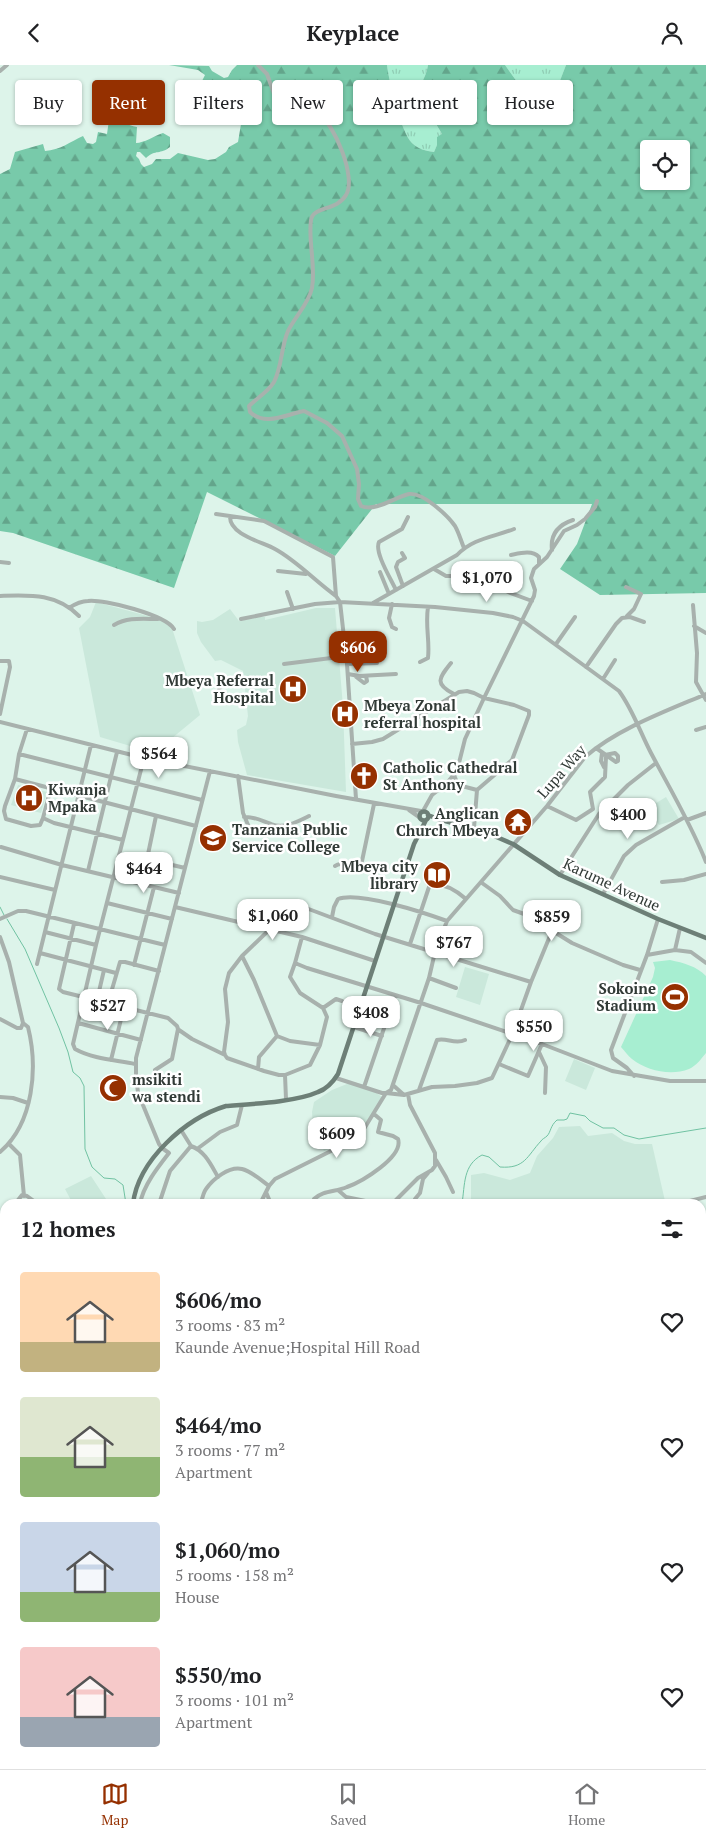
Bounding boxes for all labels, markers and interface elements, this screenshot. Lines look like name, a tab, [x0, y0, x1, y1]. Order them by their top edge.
text: Keyplace	[307, 18, 399, 47]
icon: back	[20, 19, 48, 47]
icon: person	[658, 19, 686, 47]
chip: Buy	[15, 80, 82, 125]
chip: Rent	[92, 80, 165, 125]
chip: Filters	[175, 80, 262, 125]
chip: New	[272, 80, 343, 125]
chip: Apartment	[353, 80, 477, 125]
chip: House	[487, 80, 573, 125]
map controls	[640, 140, 690, 190]
button: locate	[640, 140, 690, 190]
pin: $1,070	[446, 561, 528, 603]
text: $1,070	[462, 566, 512, 588]
pin: $606	[328, 631, 388, 673]
text: $606	[340, 636, 376, 658]
place label: Mbeya Referral Hospital	[165, 670, 274, 707]
hospital icon: Mbeya Referral Hospital	[278, 674, 308, 704]
place label: Mbeya Zonal referral hospital	[364, 695, 481, 732]
hospital icon: Mbeya Zonal referral hospital	[330, 699, 360, 729]
pin: $564	[129, 737, 189, 779]
street label: Lupa Way	[532, 740, 590, 802]
text: $564	[141, 742, 177, 764]
place label: Catholic Cathedral St Anthony	[383, 757, 517, 794]
church icon: Catholic Cathedral St Anthony	[349, 761, 379, 791]
place label: Kiwanja Mpaka	[48, 779, 107, 816]
hospital icon: Kiwanja Mpaka	[14, 783, 44, 813]
pin: $400	[598, 797, 658, 840]
place label: Anglican Church Mbeya	[396, 803, 500, 840]
text: $400	[610, 803, 646, 825]
temple icon: Anglican Church Mbeya	[503, 807, 533, 837]
place label: Tanzania Public Service College	[232, 819, 348, 856]
school or university icon: Tanzania Public Service College	[198, 823, 228, 853]
pin: $464	[114, 851, 174, 894]
street label: Karume Avenue	[560, 853, 664, 915]
place label: Mbeya city library	[341, 856, 419, 893]
text: $464	[126, 857, 162, 879]
library icon: Mbeya city library	[422, 860, 452, 890]
pin: $1,060	[232, 899, 314, 941]
pin: $859	[522, 899, 582, 942]
text: $1,060	[248, 904, 298, 926]
text: $859	[534, 905, 570, 927]
pin: $767	[424, 925, 484, 968]
text: $767	[436, 931, 472, 953]
place label: Sokoine Stadium	[596, 978, 656, 1015]
sports icon: Sokoine Stadium	[660, 982, 690, 1012]
pin: $527	[78, 989, 138, 1031]
text: $527	[90, 994, 126, 1016]
pin: $408	[341, 995, 401, 1038]
text: $408	[353, 1001, 389, 1023]
pin: $550	[504, 1009, 564, 1052]
text: $550	[516, 1015, 552, 1037]
place label: msikiti wa stendi	[131, 1069, 201, 1106]
mosque icon: msikiti wa stendi	[98, 1073, 128, 1103]
pin: $609	[307, 1117, 367, 1159]
text: $609	[319, 1122, 355, 1144]
text: 12 homes	[20, 1215, 116, 1243]
icon: filters	[658, 1215, 686, 1243]
text: $606/mo	[175, 1286, 262, 1314]
icon: home	[60, 1292, 120, 1352]
icon: heart	[658, 1308, 686, 1336]
text: 3 rooms · 83 m²	[175, 1314, 285, 1336]
text: Kaunde Avenue;Hospital Hill Road	[175, 1336, 420, 1358]
text: $464/mo	[175, 1411, 262, 1439]
icon: home	[60, 1417, 120, 1477]
icon: heart	[658, 1433, 686, 1461]
text: 3 rooms · 77 m²	[175, 1439, 285, 1461]
text: Apartment	[175, 1461, 252, 1483]
text: $1,060/mo	[175, 1536, 280, 1564]
icon: home	[60, 1542, 120, 1602]
icon: heart	[658, 1558, 686, 1586]
text: 5 rooms · 158 m²	[175, 1564, 294, 1586]
text: House	[175, 1586, 220, 1608]
text: $550/mo	[175, 1661, 262, 1689]
icon: home	[60, 1667, 120, 1727]
icon: heart	[658, 1683, 686, 1711]
text: 3 rooms · 101 m²	[175, 1689, 294, 1711]
text: Apartment	[175, 1711, 252, 1733]
tab: Map	[101, 1780, 129, 1829]
tab: Saved	[330, 1780, 367, 1829]
tab: Home	[568, 1780, 605, 1829]

